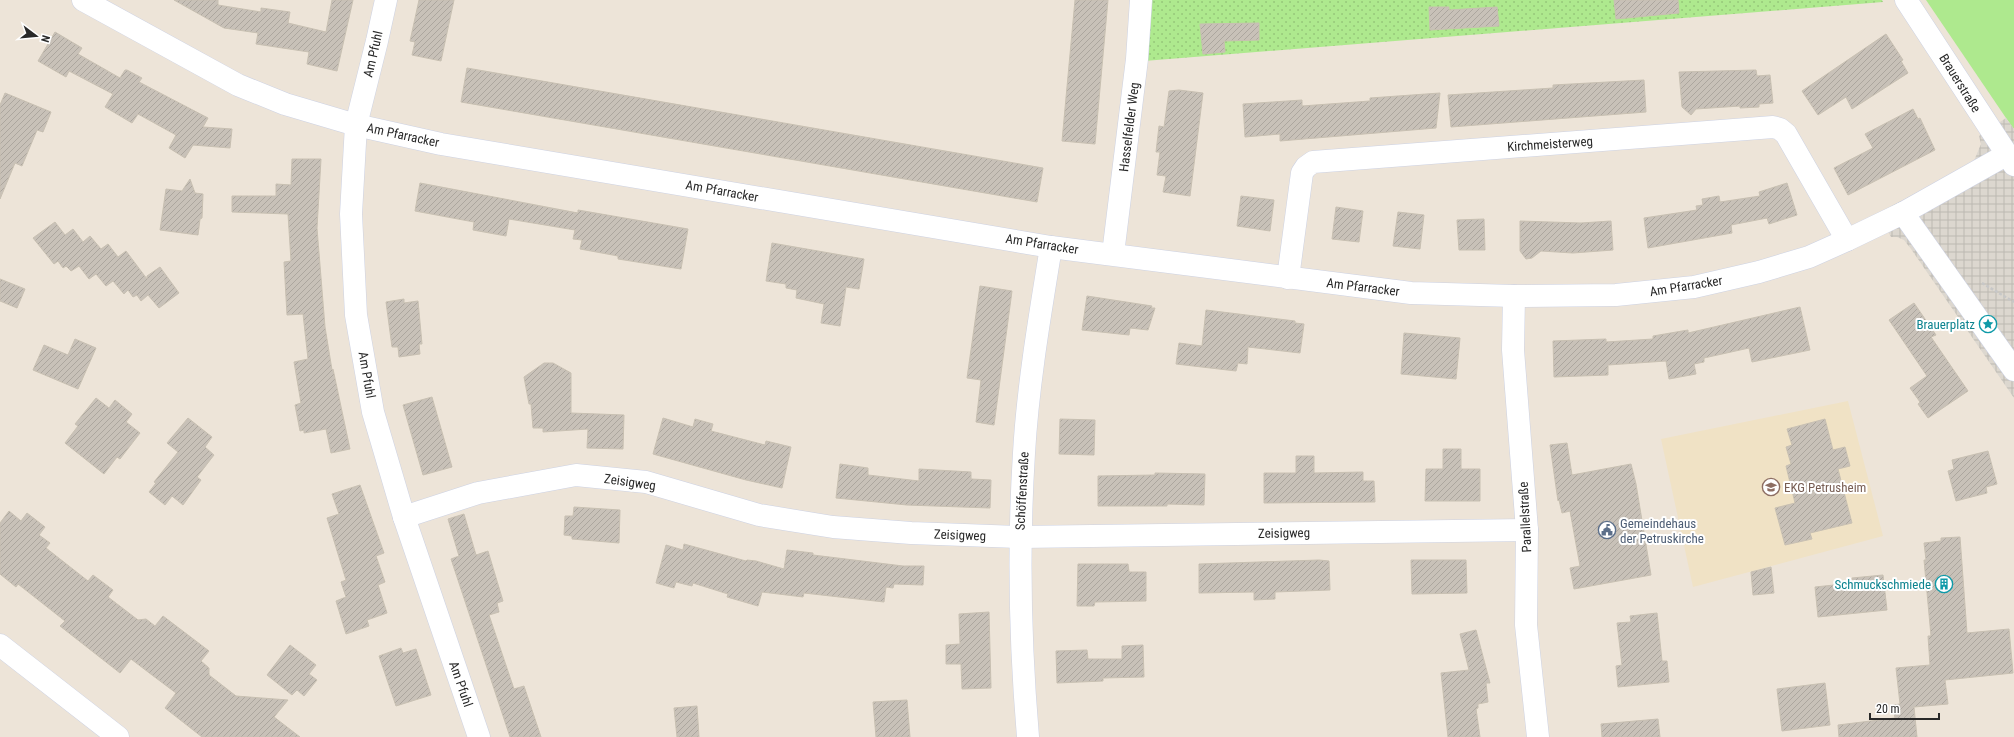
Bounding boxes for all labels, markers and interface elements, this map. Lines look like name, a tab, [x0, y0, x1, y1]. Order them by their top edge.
north arrow	[16, 16, 56, 56]
street label: Am Pfuhl	[360, 29, 386, 79]
text: N	[38, 34, 52, 44]
street label: Brauerstraße	[1936, 51, 1984, 115]
street label: Hasselfelder Weg	[1116, 81, 1142, 173]
street label: Am Pfarracker	[365, 120, 441, 150]
street label: Kirchmeisterweg	[1507, 134, 1593, 154]
street label: Am Pfarracker	[685, 177, 760, 205]
street label: Am Pfarracker	[1005, 231, 1080, 257]
street label: Am Pfarracker	[1649, 273, 1724, 299]
street label: Am Pfarracker	[1326, 275, 1400, 299]
place icon: Brauerplatz	[1978, 314, 1998, 334]
place label: Brauerplatz	[1916, 317, 1975, 332]
street label: Am Pfuhl	[356, 350, 378, 400]
street label: Schöffenstraße	[1012, 451, 1032, 531]
street label: Zeisigweg	[603, 471, 657, 493]
school or university icon: EKG Petrusheim	[1761, 477, 1781, 497]
place label: EKG Petrusheim	[1784, 480, 1866, 495]
street label: Parallelstraße	[1516, 481, 1534, 553]
place label: Gemeindehaus der Petruskirche	[1620, 516, 1704, 546]
public building icon: Gemeindehaus der Petruskirche	[1597, 520, 1617, 540]
street label: Zeisigweg	[1258, 525, 1310, 541]
street label: Zeisigweg	[934, 527, 986, 543]
building icon: Schmuckschmiede	[1934, 574, 1954, 594]
place label: Schmuckschmiede	[1834, 577, 1931, 592]
street label: Am Pfuhl	[446, 659, 476, 709]
scale bar	[1870, 695, 1939, 721]
text: 20 m	[1876, 702, 1900, 716]

